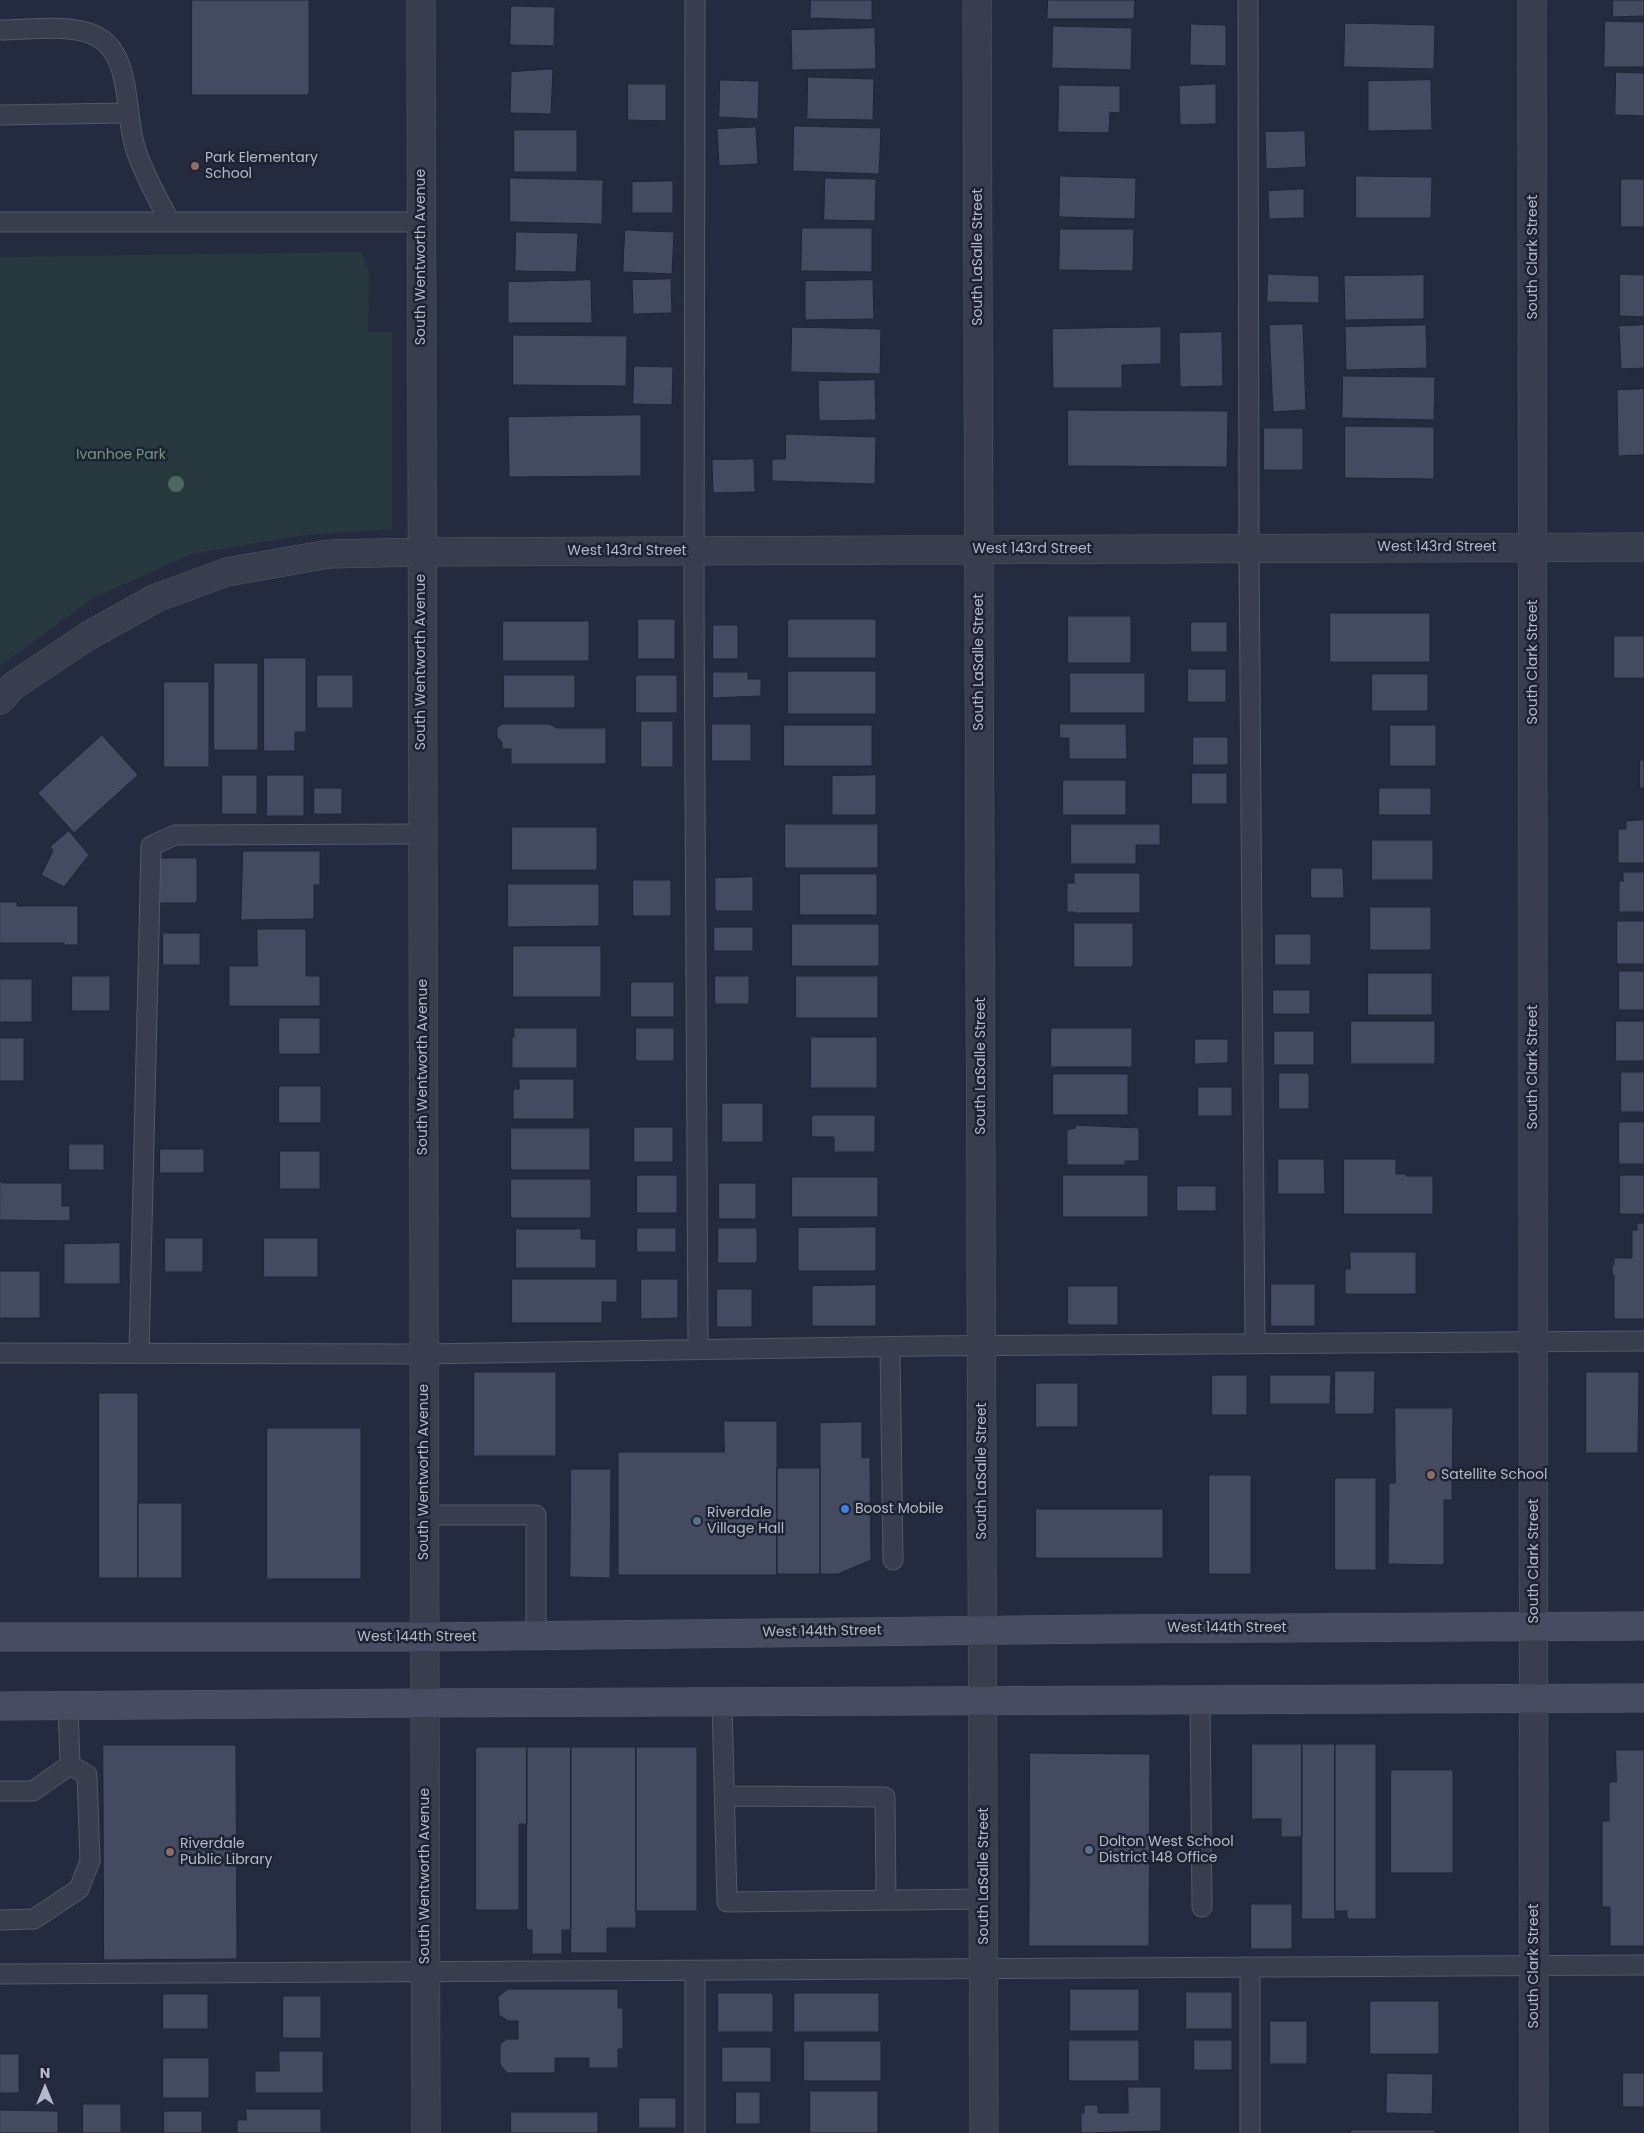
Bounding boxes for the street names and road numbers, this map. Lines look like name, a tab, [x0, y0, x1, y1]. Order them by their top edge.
street label: South Wentworth Avenue	[413, 169, 429, 345]
street label: South LaSalle Street	[970, 188, 986, 326]
street label: South Clark Street	[1525, 195, 1541, 319]
street label: West 143rd Street	[1377, 539, 1497, 555]
street label: West 143rd Street	[972, 541, 1092, 557]
street label: West 143rd Street	[567, 543, 687, 559]
street label: South Wentworth Avenue	[413, 574, 429, 750]
street label: South LaSalle Street	[971, 593, 987, 731]
street label: South Clark Street	[1525, 600, 1541, 724]
street label: South Wentworth Avenue	[415, 979, 431, 1155]
street label: South LaSalle Street	[973, 997, 989, 1135]
street label: South Clark Street	[1525, 1005, 1541, 1129]
street label: South Wentworth Avenue	[416, 1384, 432, 1560]
street label: South LaSalle Street	[974, 1402, 990, 1540]
street label: South Clark Street	[1526, 1499, 1542, 1623]
street label: West 144th Street	[1167, 1620, 1287, 1636]
street label: West 144th Street	[762, 1623, 882, 1641]
street label: West 144th Street	[357, 1629, 477, 1645]
street label: South Wentworth Avenue	[417, 1788, 433, 1964]
street label: South LaSalle Street	[976, 1807, 992, 1945]
street label: South Clark Street	[1526, 1904, 1542, 2028]

